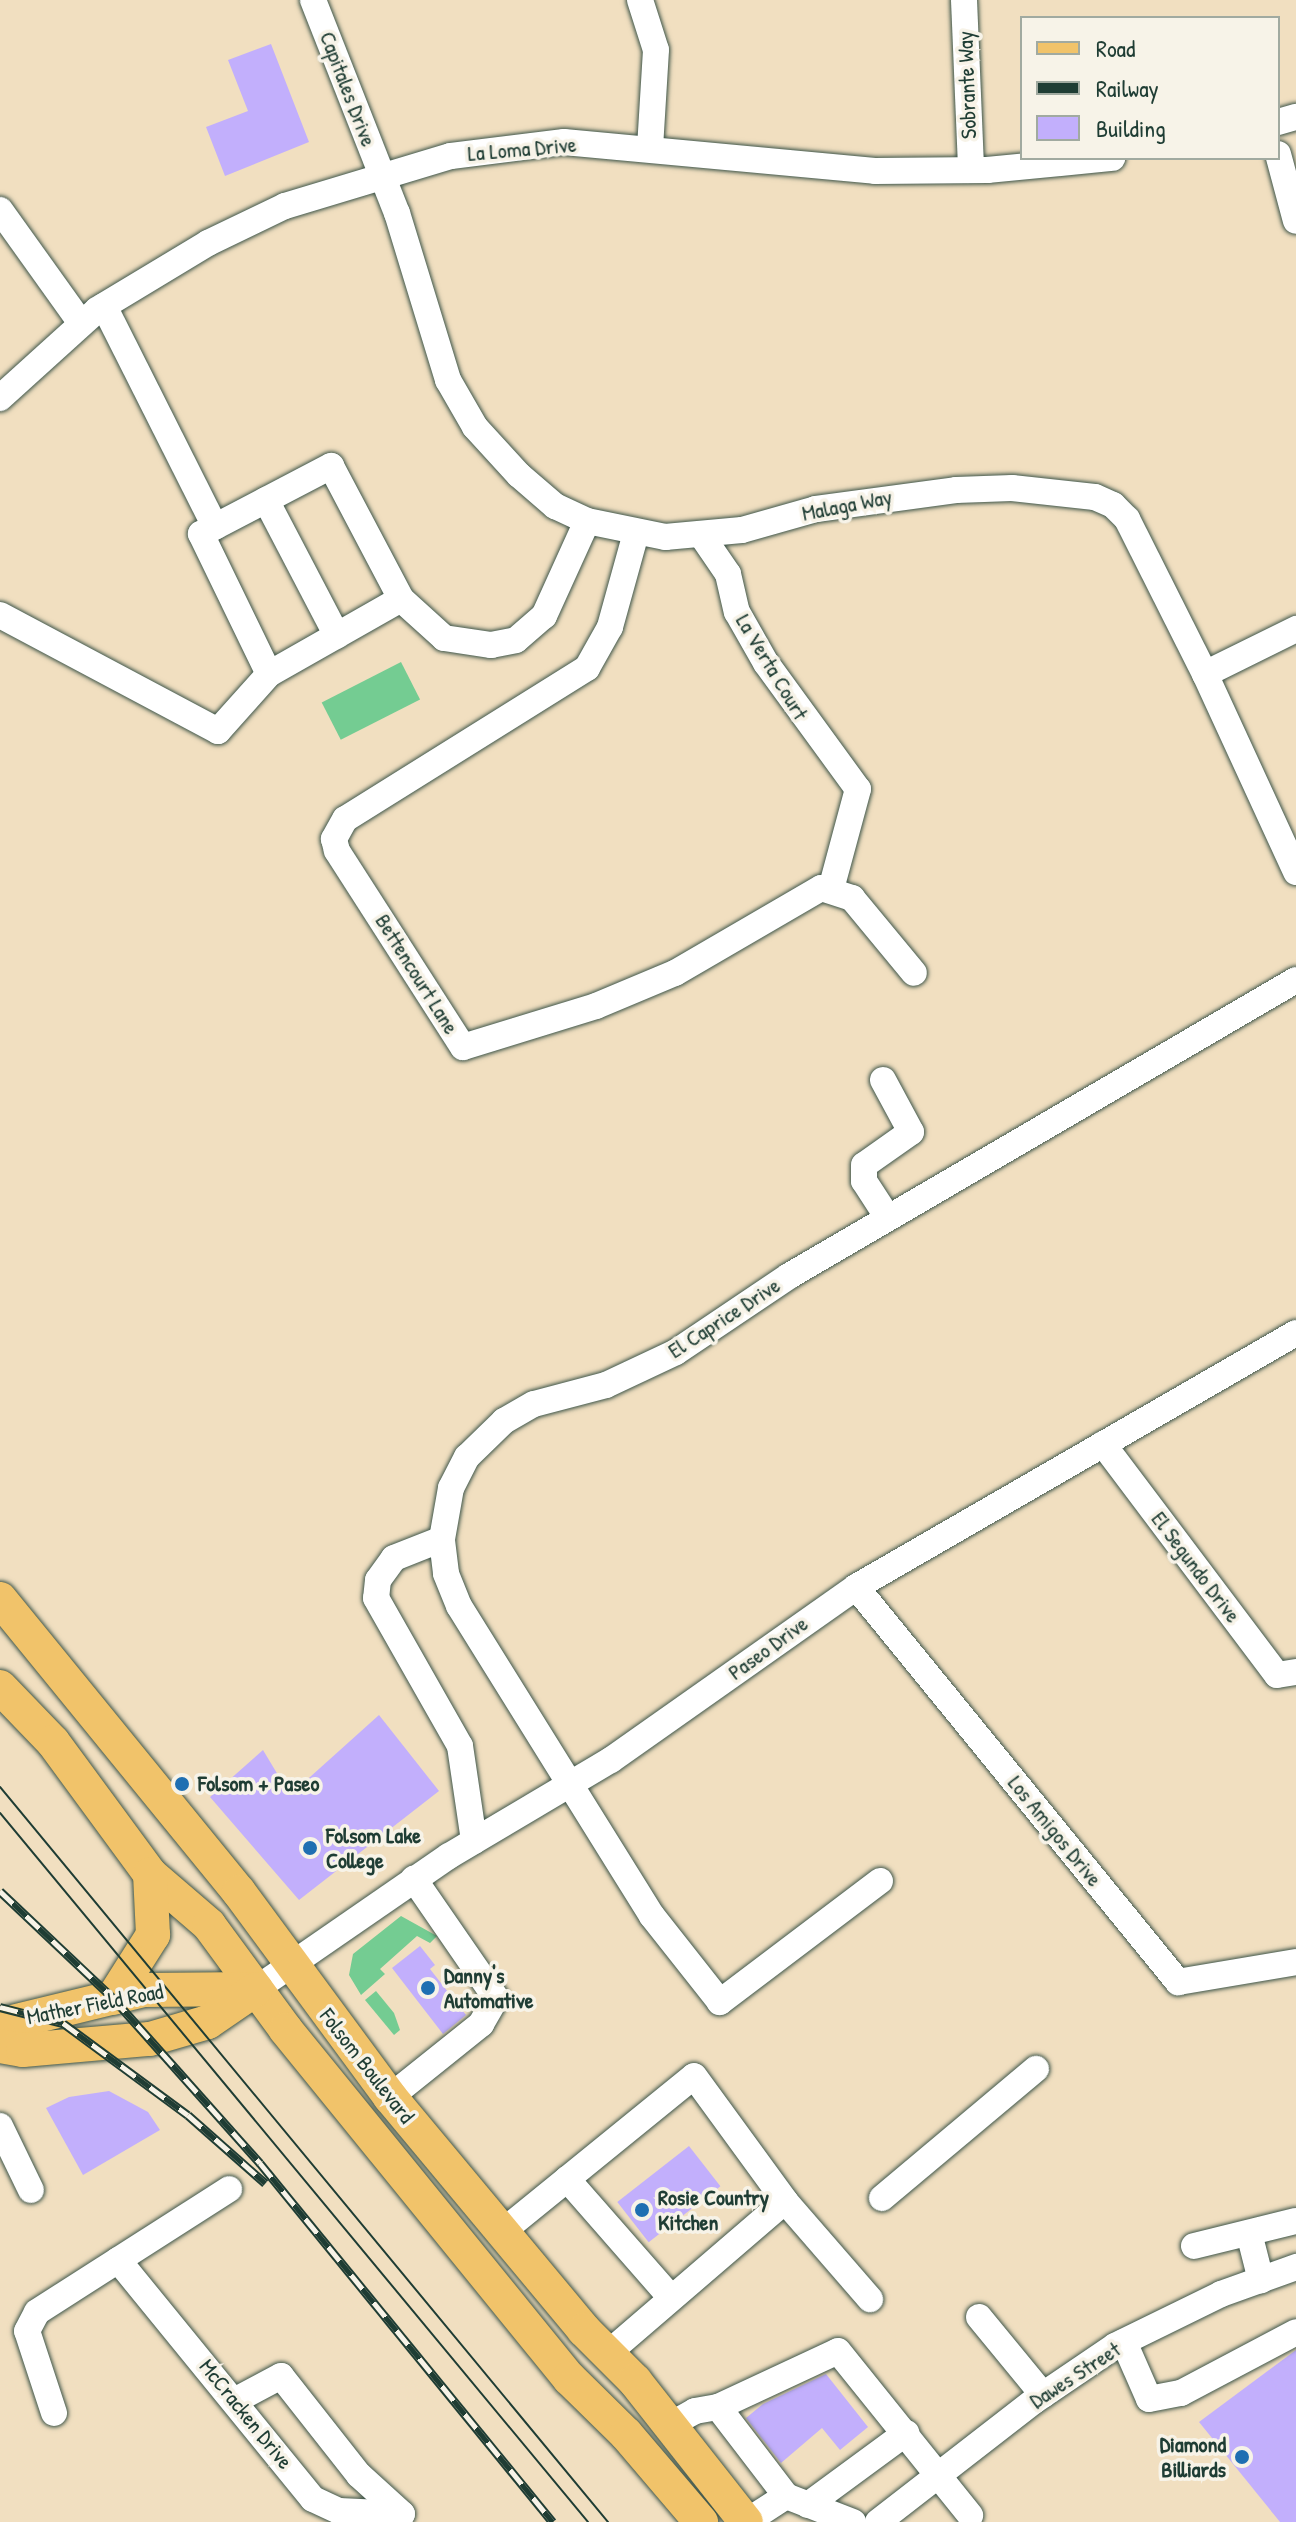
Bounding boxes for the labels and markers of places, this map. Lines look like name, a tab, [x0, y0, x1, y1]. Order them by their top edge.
place label: Folsom + Paseo	[198, 1771, 319, 1797]
marker: Folsom + Paseo	[173, 1775, 191, 1793]
place label: Folsom Lake College	[326, 1822, 421, 1874]
marker: Folsom Lake College	[301, 1839, 319, 1857]
place label: Danny's Automative	[444, 1962, 534, 2014]
marker: Danny's Automative	[419, 1979, 437, 1997]
place label: Rosie Country Kitchen	[658, 2184, 769, 2236]
marker: Rosie Country Kitchen	[633, 2201, 651, 2219]
place label: Diamond Billiards	[1160, 2431, 1226, 2482]
marker: Diamond Billiards	[1233, 2448, 1251, 2466]

